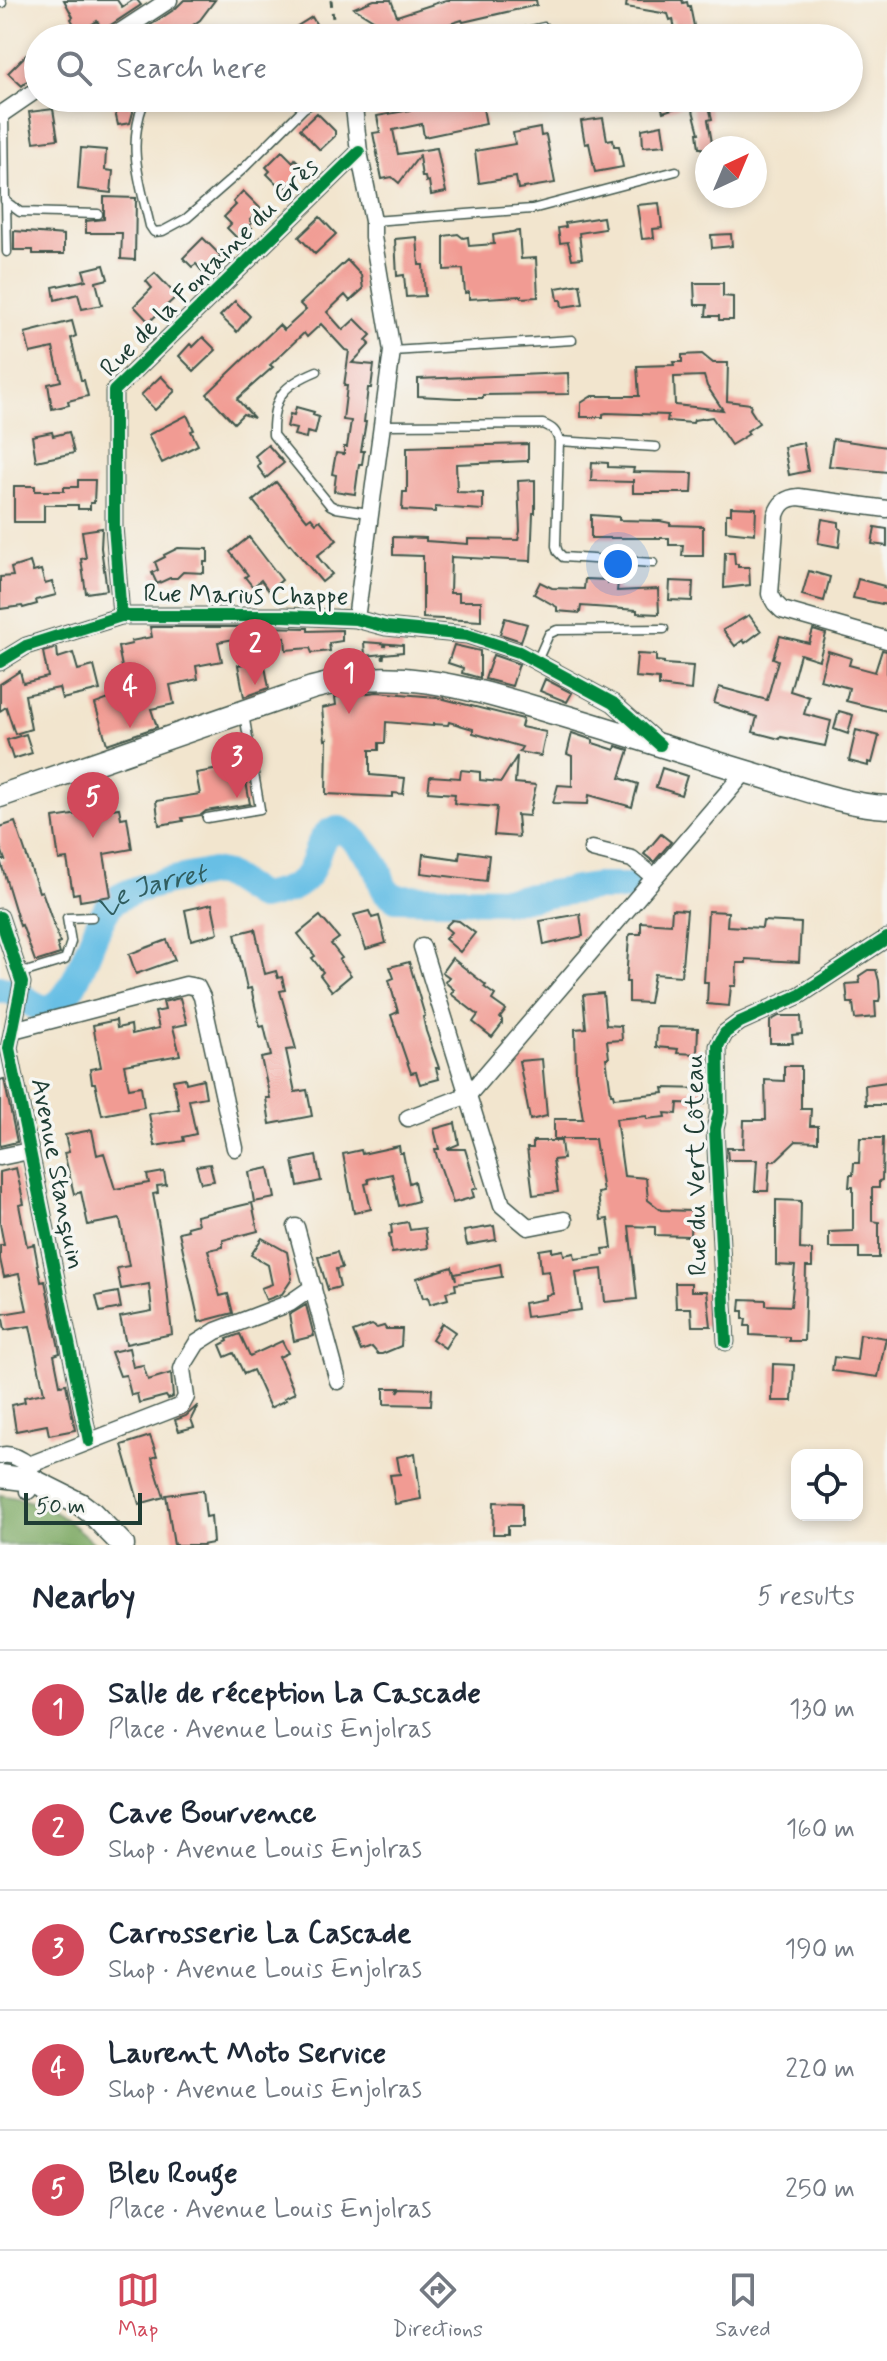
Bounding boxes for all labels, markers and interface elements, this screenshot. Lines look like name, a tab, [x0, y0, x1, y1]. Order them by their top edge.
search box	[24, 24, 863, 112]
icon: search	[52, 46, 96, 90]
text: Search here	[116, 49, 267, 88]
north arrow	[695, 136, 767, 208]
street label: Rue de la Fontaine du Grès	[93, 151, 327, 385]
your location	[598, 544, 638, 584]
street label: Rue Marius Chappe	[143, 577, 349, 615]
pin: 2	[229, 619, 281, 685]
pin: 1	[323, 648, 375, 714]
pin: 4	[104, 662, 156, 728]
pin: 3	[211, 732, 263, 798]
pin: 5	[67, 772, 119, 838]
water label: Le Jarret	[89, 855, 212, 925]
street label: Rue du Vert Côteau	[678, 1054, 716, 1276]
street label: Avenue Stanquin	[22, 1076, 92, 1272]
map controls	[791, 1449, 863, 1521]
button: locate	[791, 1449, 863, 1521]
scale bar	[24, 1489, 142, 1525]
text: 50 m	[36, 1493, 85, 1521]
text: Nearby	[32, 1575, 136, 1620]
text: 5 results	[757, 1580, 855, 1614]
text: Salle de réception La Cascade	[108, 1674, 481, 1713]
text: 1	[52, 1693, 64, 1727]
text: 130 m	[789, 1693, 855, 1727]
text: Place · Avenue Louis Enjolras	[108, 1713, 432, 1747]
text: Cave Bourvence	[108, 1794, 316, 1833]
text: 2	[52, 1813, 64, 1847]
text: 160 m	[786, 1813, 855, 1847]
text: Shop · Avenue Louis Enjolras	[108, 1833, 422, 1867]
text: Carrosserie La Cascade	[108, 1914, 411, 1953]
text: 3	[52, 1933, 64, 1967]
text: 190 m	[785, 1933, 855, 1967]
text: Shop · Avenue Louis Enjolras	[108, 1953, 422, 1987]
text: Laurent Moto Service	[108, 2034, 386, 2073]
text: 4	[50, 2053, 66, 2087]
text: 220 m	[785, 2053, 855, 2087]
text: Shop · Avenue Louis Enjolras	[108, 2073, 422, 2107]
text: Bleu Rouge	[108, 2154, 238, 2193]
text: 5	[50, 2173, 66, 2207]
text: 250 m	[785, 2173, 855, 2207]
text: Place · Avenue Louis Enjolras	[108, 2193, 432, 2227]
tab: Map	[116, 2268, 160, 2344]
tab: Directions	[392, 2268, 483, 2344]
tab: Saved	[715, 2268, 771, 2344]

